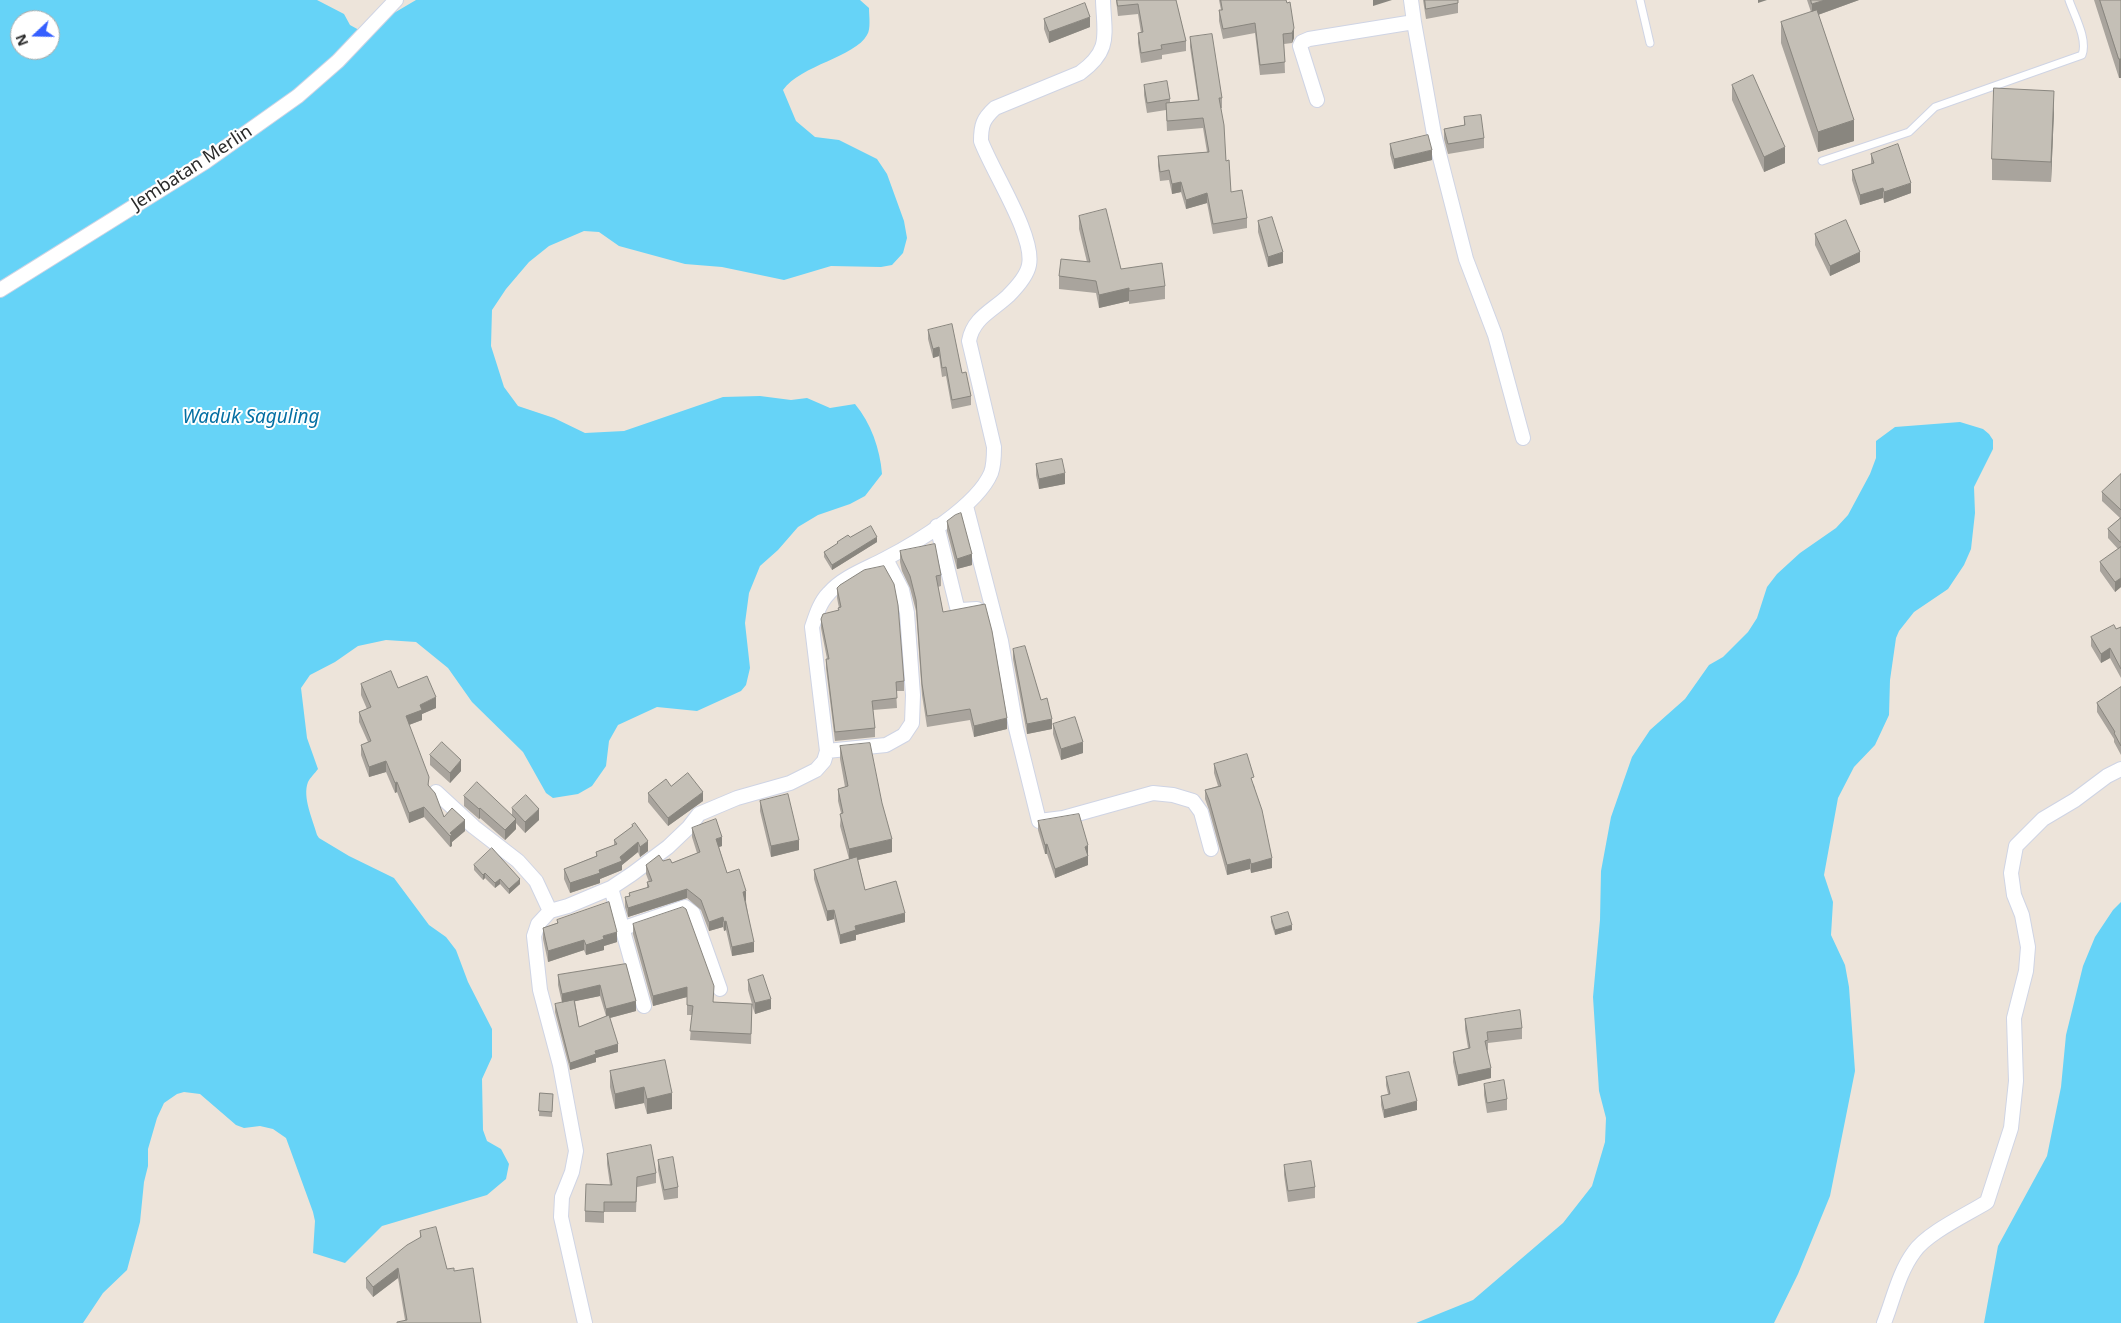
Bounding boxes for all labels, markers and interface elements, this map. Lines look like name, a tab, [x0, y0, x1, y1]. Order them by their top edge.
north arrow	[10, 10, 60, 60]
text: N	[11, 31, 32, 49]
street label: Jembatan Merlin	[127, 121, 257, 215]
water label: Waduk Saguling	[182, 407, 320, 429]

